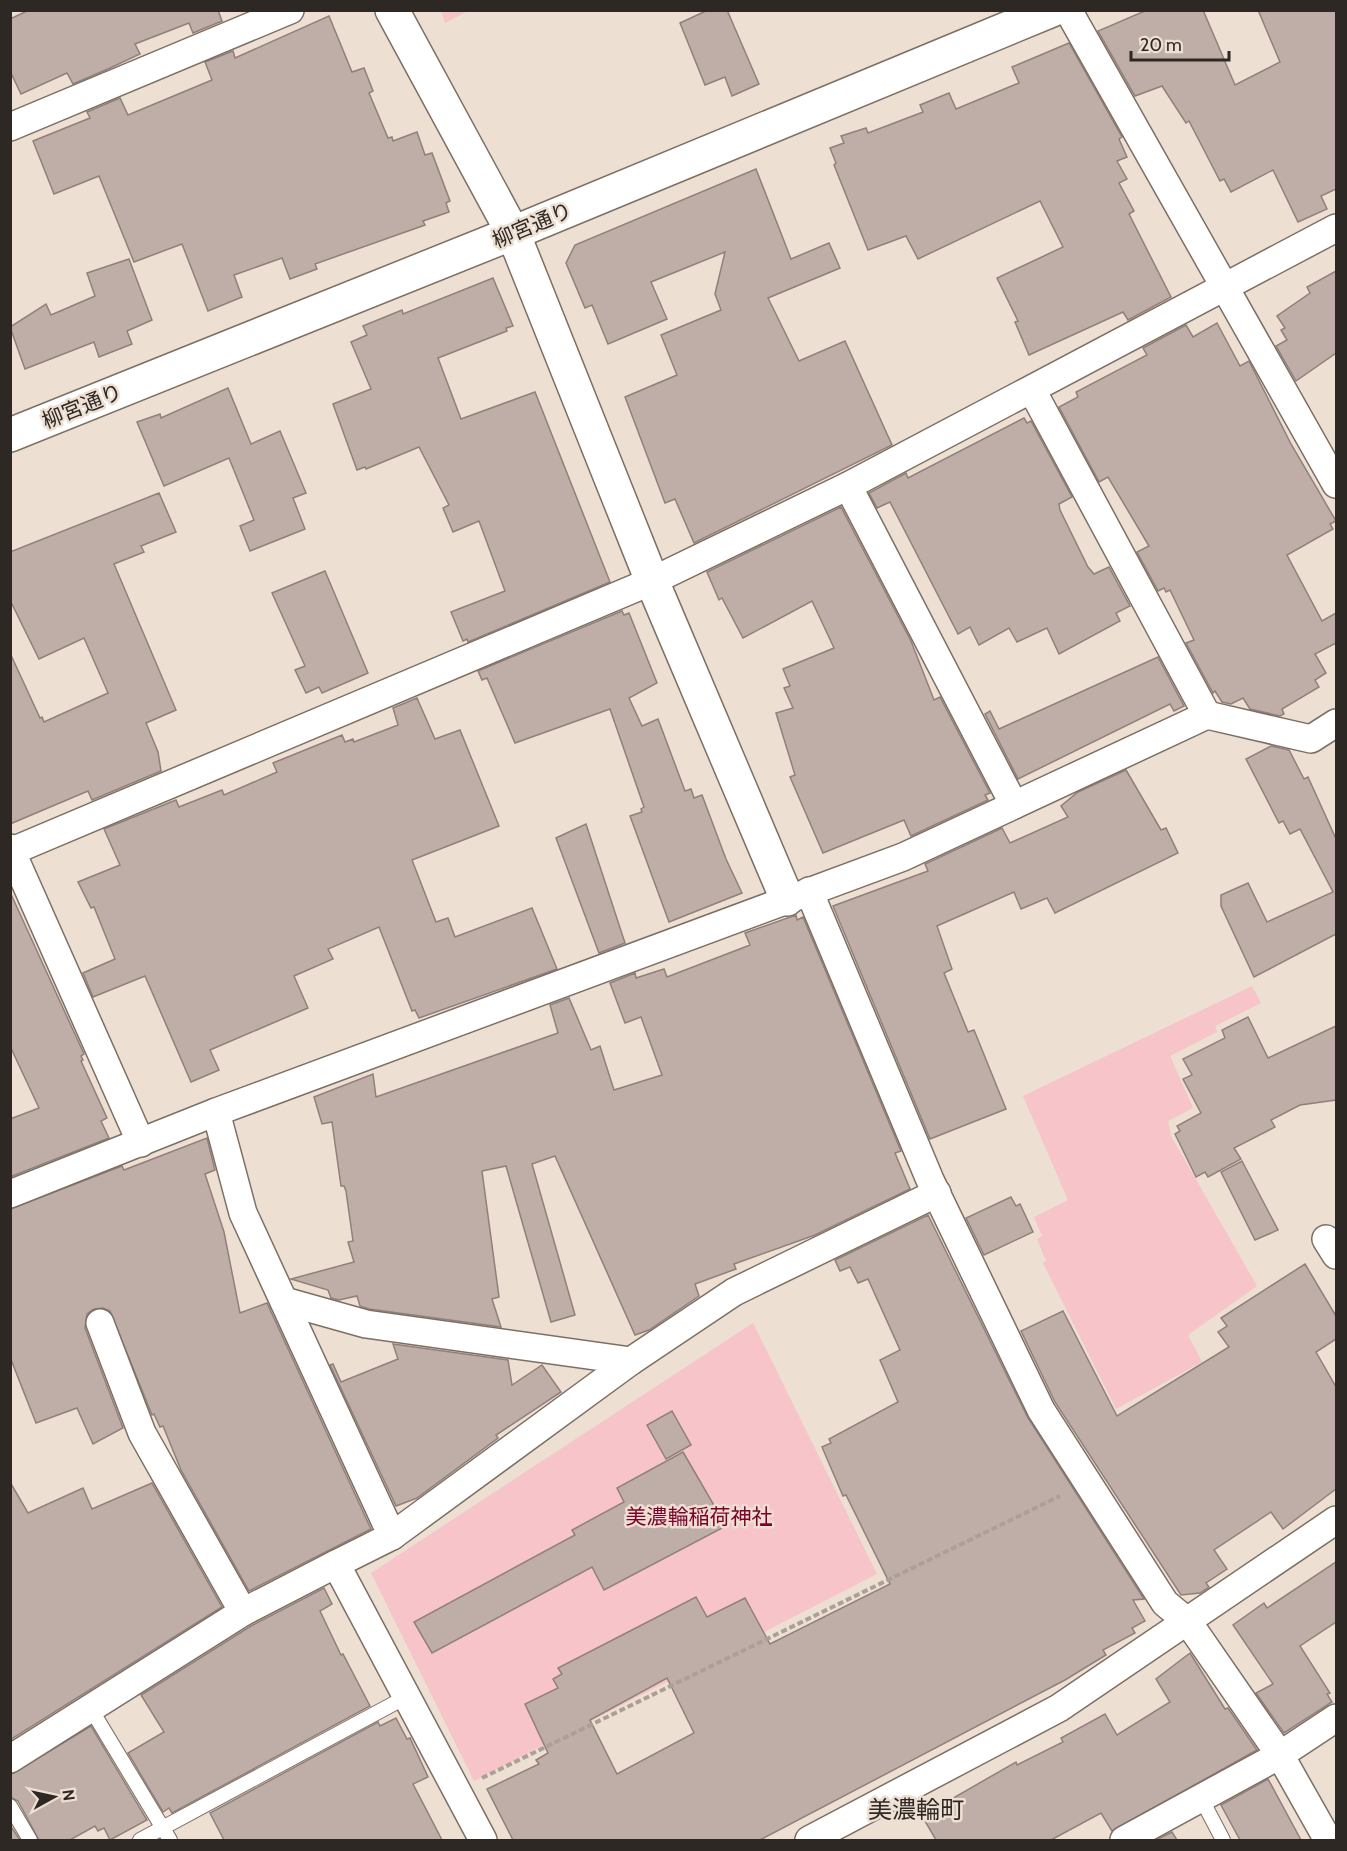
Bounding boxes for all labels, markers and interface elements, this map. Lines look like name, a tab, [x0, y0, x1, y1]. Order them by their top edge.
scale bar	[1131, 24, 1228, 62]
text: 20 m	[1140, 34, 1182, 56]
street label: 柳宮通り	[488, 197, 576, 253]
street label: 柳宮通り	[38, 379, 126, 433]
park label: 美濃輪稲荷神社	[626, 1504, 773, 1529]
north arrow	[24, 1767, 84, 1827]
text: N	[58, 1788, 79, 1802]
district label: 美濃輪町	[868, 1795, 964, 1824]

